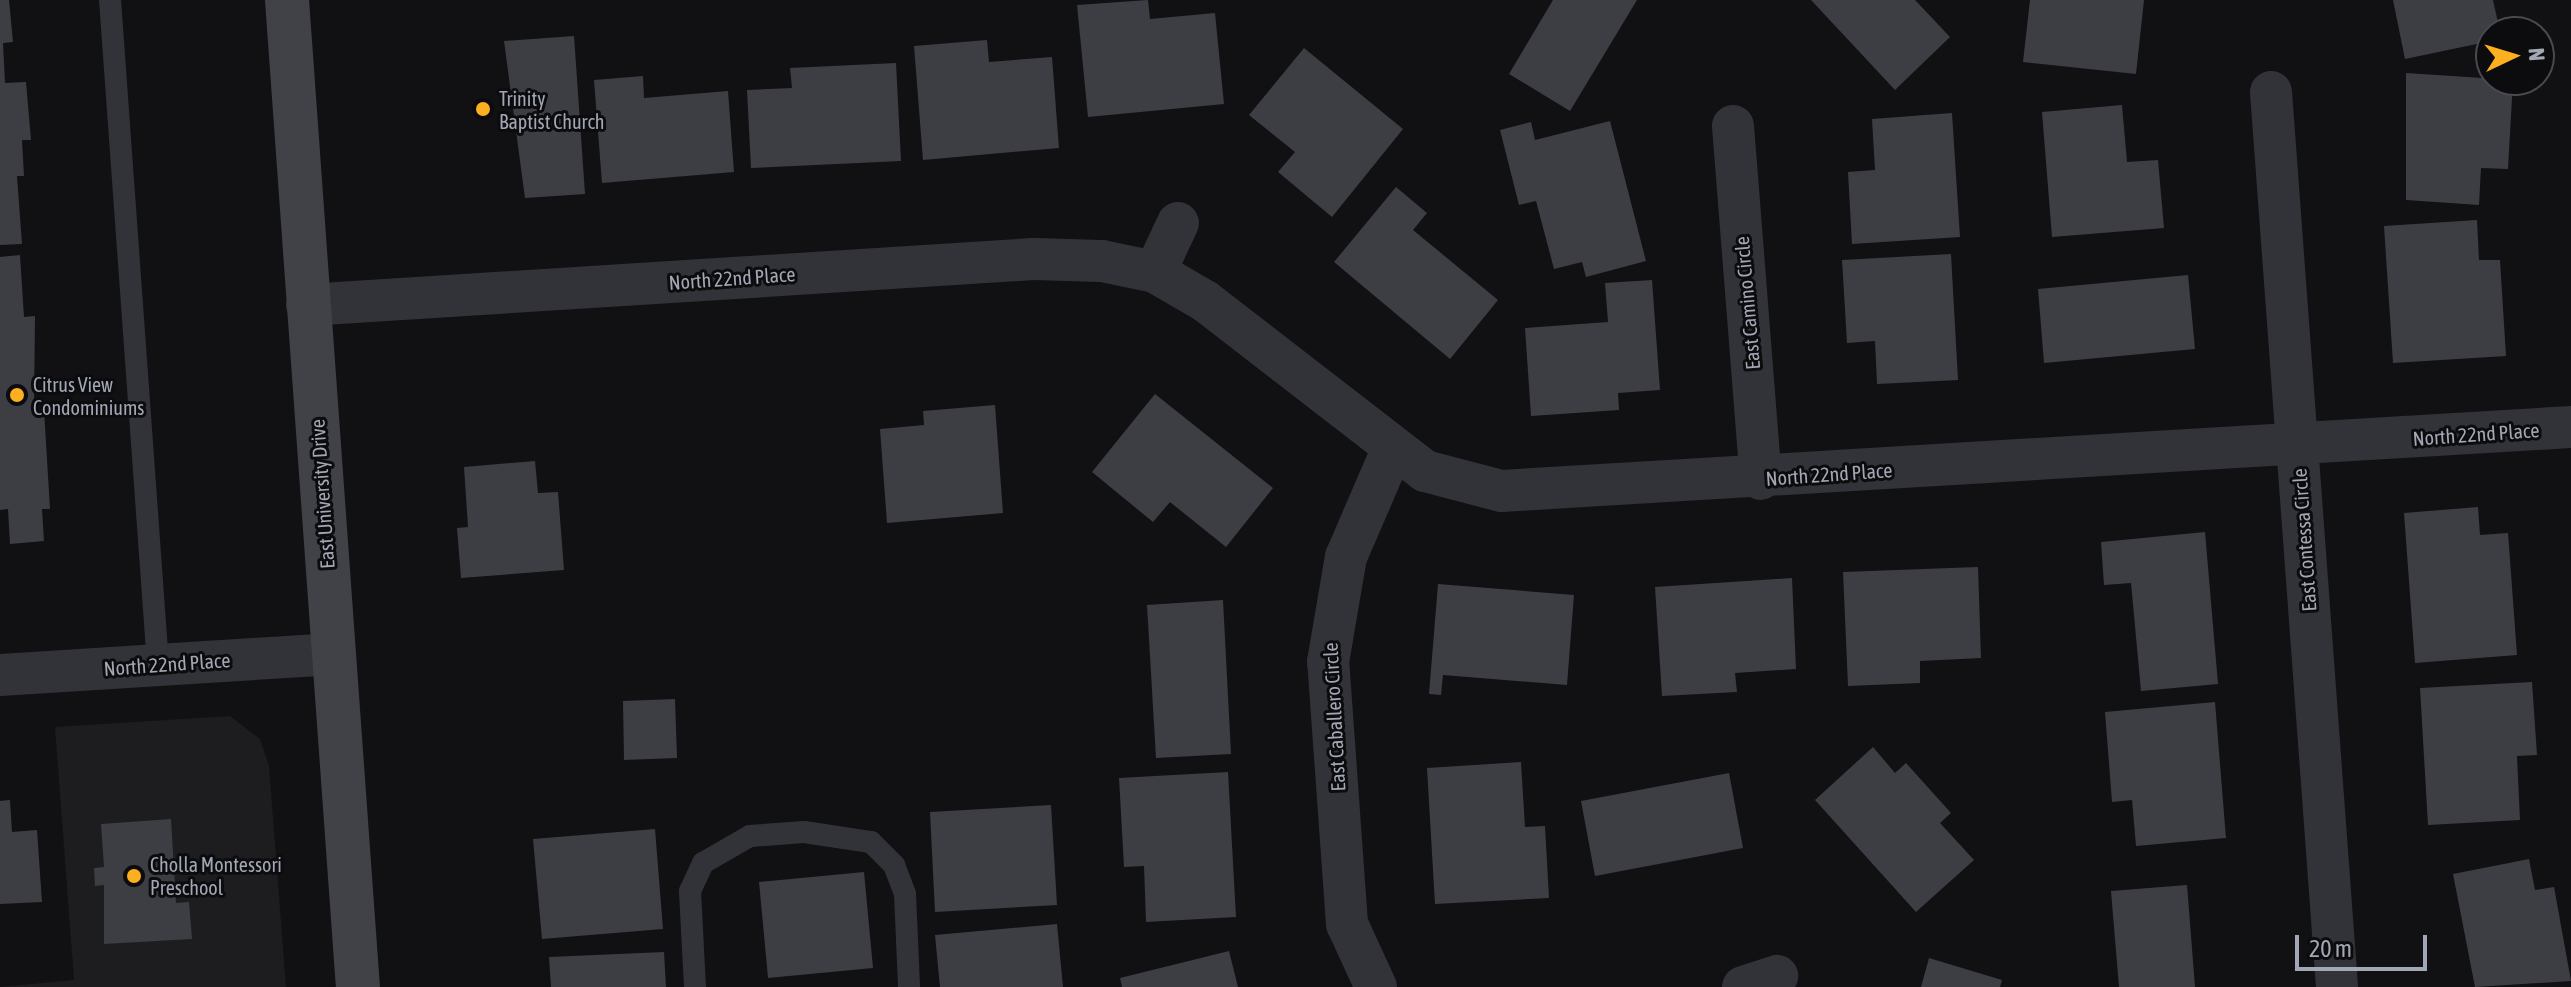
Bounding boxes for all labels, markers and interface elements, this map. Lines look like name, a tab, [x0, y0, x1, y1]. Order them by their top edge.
north arrow	[2475, 16, 2555, 96]
text: N	[2524, 47, 2550, 62]
place label: Trinity Baptist Church	[499, 86, 605, 133]
marker: Trinity Baptist Church	[474, 100, 492, 118]
street label: East Camino Circle	[1729, 235, 1765, 371]
street label: North 22nd Place	[668, 262, 796, 294]
place label: Citrus View Condominiums	[33, 372, 144, 419]
marker: Citrus View Condominiums	[8, 386, 26, 404]
street label: East University Drive	[305, 418, 339, 570]
street label: North 22nd Place	[2412, 418, 2540, 450]
street label: North 22nd Place	[1765, 458, 1893, 490]
street label: East Contessa Circle	[2287, 468, 2321, 612]
street label: East Caballero Circle	[1318, 642, 1350, 792]
street label: North 22nd Place	[103, 648, 231, 680]
place label: Cholla Montessori Preschool	[150, 852, 282, 899]
marker: Cholla Montessori Preschool	[125, 867, 143, 885]
scale bar	[2299, 919, 2431, 969]
text: 20 m	[2309, 935, 2352, 962]

